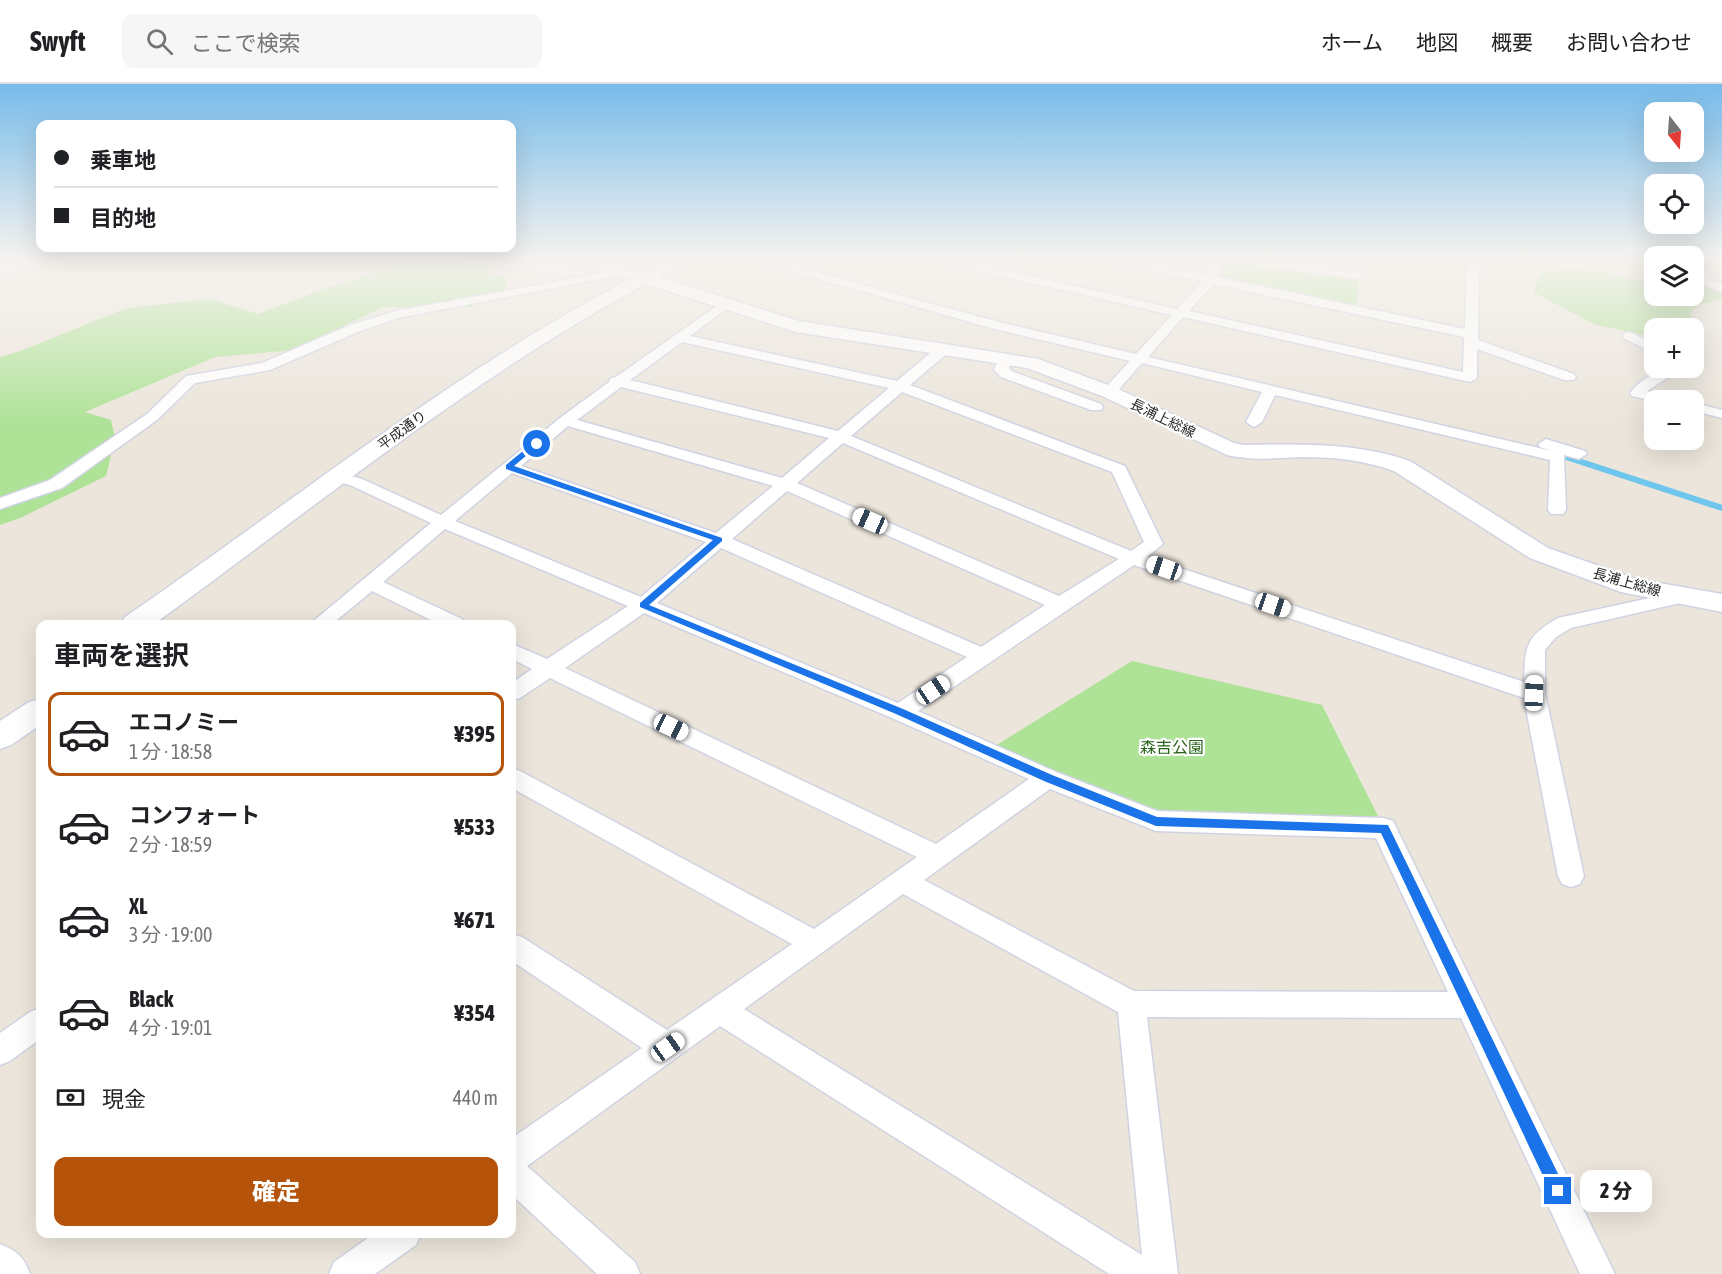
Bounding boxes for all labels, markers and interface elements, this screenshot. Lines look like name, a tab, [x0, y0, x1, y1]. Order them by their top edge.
search box	[122, 14, 542, 68]
text: Swyft	[30, 25, 86, 57]
icon: search	[143, 25, 176, 58]
text: ここで検索	[191, 30, 301, 56]
text: ホーム	[1321, 30, 1383, 54]
text: 地図	[1416, 30, 1458, 54]
text: 概要	[1491, 30, 1533, 54]
text: お問い合わせ	[1566, 30, 1692, 54]
north arrow	[1644, 102, 1704, 162]
map controls	[1644, 102, 1704, 450]
text: 乗車地	[90, 147, 156, 173]
button: locate	[1644, 174, 1704, 234]
text: 目的地	[90, 205, 156, 231]
button: layers	[1644, 246, 1704, 306]
button: +	[1644, 318, 1704, 378]
button: −	[1644, 390, 1704, 450]
street label: 長浦上総線	[1128, 395, 1198, 441]
street label: 平成通り	[375, 407, 429, 453]
route start	[523, 430, 550, 457]
car	[850, 505, 890, 537]
car	[1144, 554, 1184, 582]
street label: 長浦上総線	[1591, 565, 1663, 599]
car	[1253, 591, 1293, 619]
text: 車両を選択	[54, 640, 189, 671]
car	[913, 672, 953, 708]
car	[1524, 675, 1544, 711]
icon: car	[57, 707, 111, 761]
text: エコノミー	[129, 709, 239, 735]
car	[651, 711, 691, 743]
text: ¥395	[454, 721, 495, 747]
park label: 森吉公園	[1140, 738, 1204, 756]
text: 1 分 · 18:58	[129, 740, 212, 763]
icon: car	[57, 800, 111, 854]
text: コンフォート	[129, 802, 260, 828]
text: ¥533	[454, 814, 495, 840]
text: 2 分 · 18:59	[129, 833, 212, 856]
icon: car	[57, 893, 111, 947]
text: XL	[129, 893, 147, 919]
text: ¥671	[454, 907, 495, 933]
text: 3 分 · 19:00	[129, 923, 212, 946]
icon: car	[57, 986, 111, 1040]
text: Black	[129, 986, 173, 1012]
text: ¥354	[454, 1000, 495, 1026]
text: 4 分 · 19:01	[129, 1016, 212, 1039]
car	[648, 1029, 688, 1065]
icon: cash	[54, 1081, 87, 1114]
text: 現金	[102, 1086, 146, 1112]
text: 440 m	[453, 1086, 498, 1109]
button: 確定	[54, 1157, 498, 1226]
callout: 2 分	[1579, 1170, 1651, 1212]
route end	[1544, 1177, 1571, 1204]
text: 2 分	[1600, 1179, 1632, 1202]

